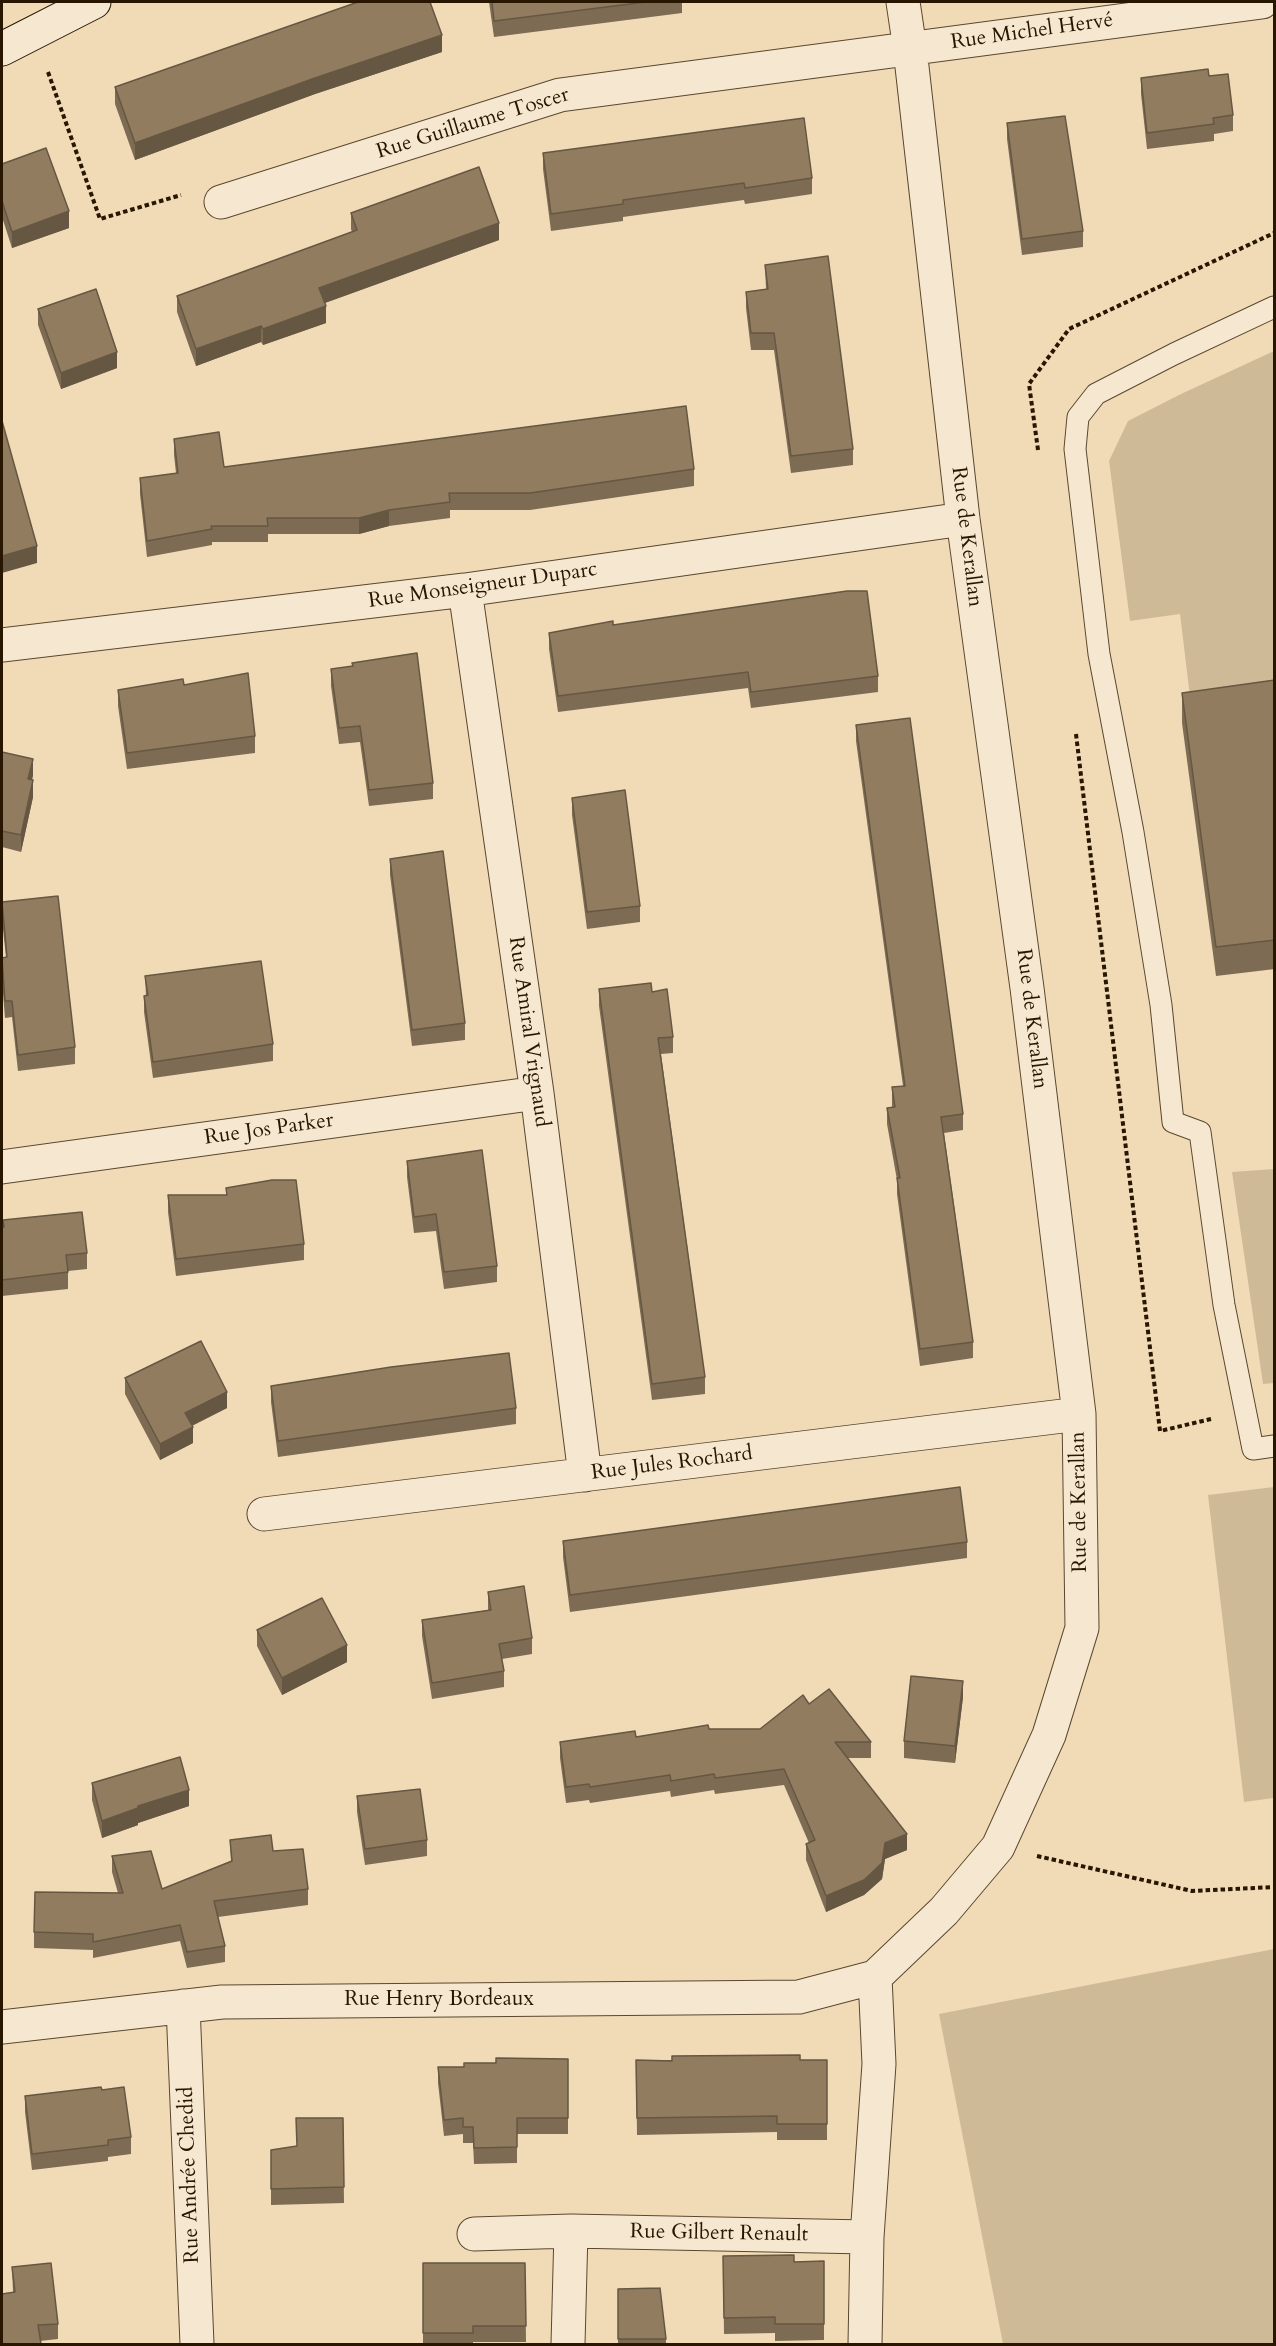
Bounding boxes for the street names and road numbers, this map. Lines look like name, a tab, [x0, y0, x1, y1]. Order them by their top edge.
street label: Rue Michel Hervé	[949, 8, 1115, 56]
street label: Rue Guillaume Toscer	[374, 83, 572, 165]
street label: Rue de Kerallan	[945, 465, 987, 609]
street label: Rue Monseigneur Duparc	[367, 557, 599, 615]
street label: Rue Amiral Vrignaud	[502, 935, 554, 1129]
street label: Rue de Kerallan	[1010, 947, 1052, 1091]
street label: Rue Jos Parker	[203, 1108, 335, 1152]
street label: Rue de Kerallan	[1066, 1431, 1094, 1573]
street label: Rue Jules Rochard	[590, 1442, 754, 1486]
street label: Rue Henry Bordeaux	[344, 1987, 534, 2013]
street label: Rue Andrée Chedid	[174, 2086, 206, 2264]
street label: Rue Gilbert Renault	[630, 2220, 808, 2248]

